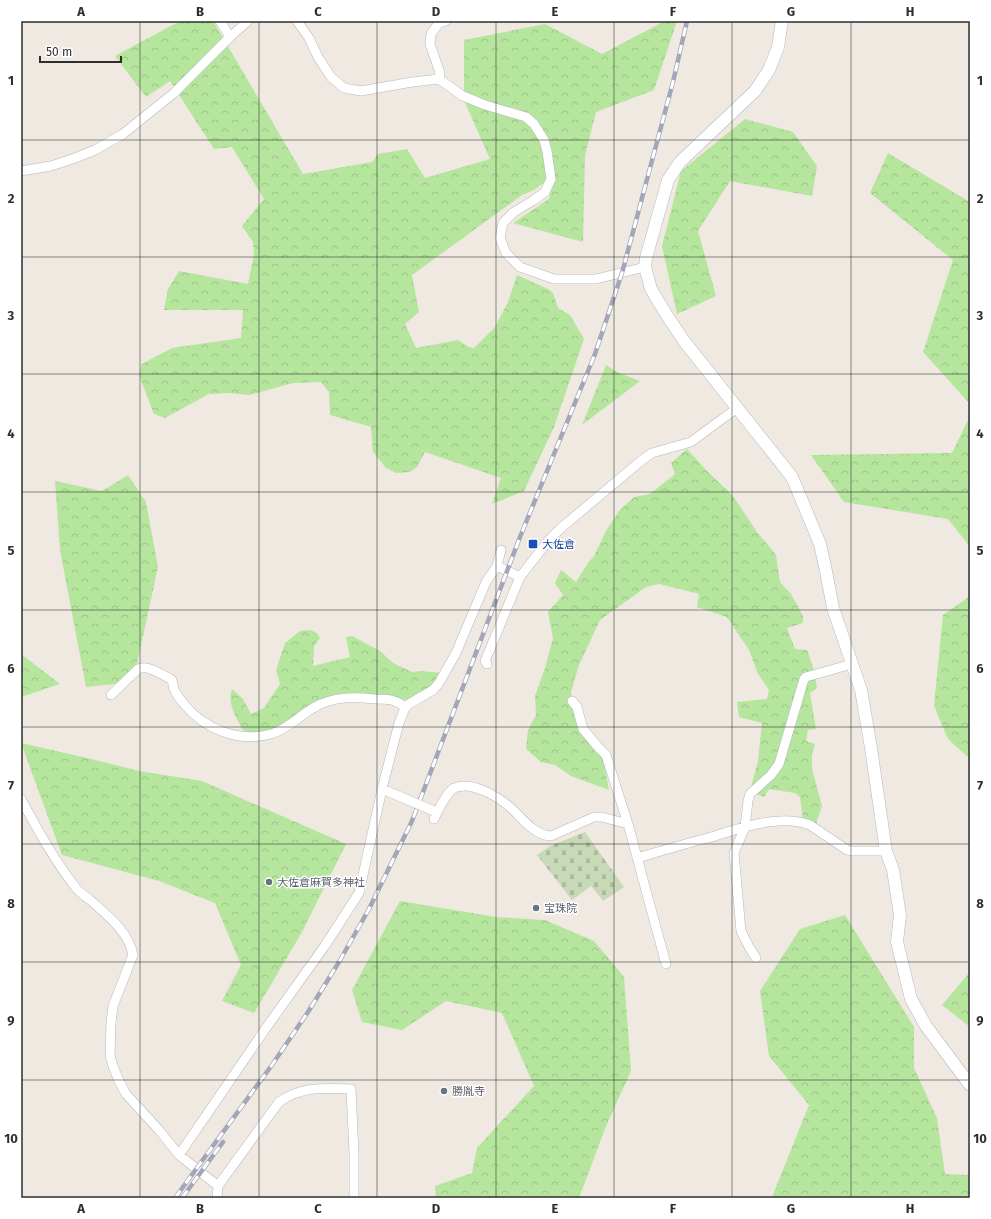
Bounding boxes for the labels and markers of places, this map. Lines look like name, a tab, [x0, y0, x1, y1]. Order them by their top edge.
marker: 大佐倉	[527, 538, 539, 550]
place label: 大佐倉	[542, 538, 575, 551]
place label: 大佐倉麻賀多神社	[277, 876, 365, 889]
marker: 大佐倉麻賀多神社	[264, 877, 274, 887]
place label: 宝珠院	[544, 902, 577, 915]
marker: 宝珠院	[531, 903, 541, 913]
place label: 勝胤寺	[452, 1085, 485, 1098]
marker: 勝胤寺	[439, 1086, 449, 1096]

